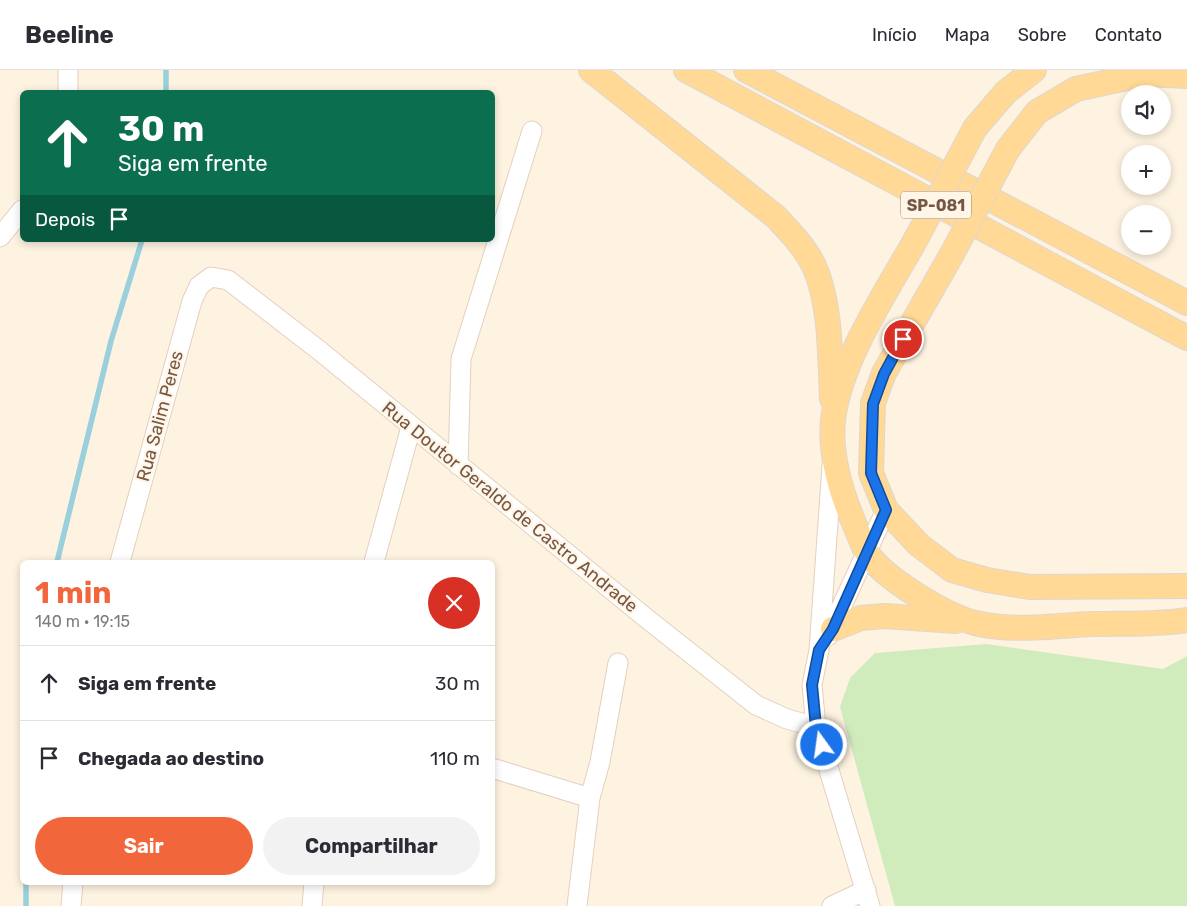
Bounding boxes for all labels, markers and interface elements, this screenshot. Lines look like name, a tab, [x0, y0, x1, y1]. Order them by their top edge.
text: Beeline	[25, 21, 114, 49]
text: Início	[872, 24, 917, 46]
text: Mapa	[945, 24, 990, 46]
text: Sobre	[1018, 24, 1067, 46]
text: Contato	[1095, 24, 1162, 46]
map controls	[1121, 85, 1171, 255]
button: sound	[1121, 85, 1171, 135]
text: 30 m	[118, 108, 204, 150]
icon: ahead	[35, 110, 100, 175]
button: +	[1121, 145, 1171, 195]
text: Siga em frente	[118, 150, 268, 177]
road number: SP-081	[901, 192, 971, 218]
icon: arrive	[105, 205, 133, 233]
button: −	[1121, 205, 1171, 255]
text: Depois	[35, 208, 95, 231]
pin	[882, 318, 924, 360]
icon: arrive	[889, 325, 917, 353]
street label: Rua Salim Peres	[132, 348, 188, 484]
street label: Rua Doutor Geraldo de Castro Andrade	[378, 397, 642, 617]
text: 1 min	[35, 575, 112, 611]
button: close	[428, 577, 480, 629]
text: 140 m · 19:15	[35, 612, 130, 631]
icon: ahead	[35, 669, 63, 697]
text: Siga em frente	[78, 672, 216, 695]
text: 30 m	[435, 672, 480, 695]
position arrow	[795, 718, 847, 770]
icon: arrive	[35, 744, 63, 772]
text: Chegada ao destino	[78, 747, 264, 770]
text: 110 m	[430, 747, 480, 770]
button: Sair	[35, 817, 253, 875]
button: Compartilhar	[263, 817, 480, 875]

